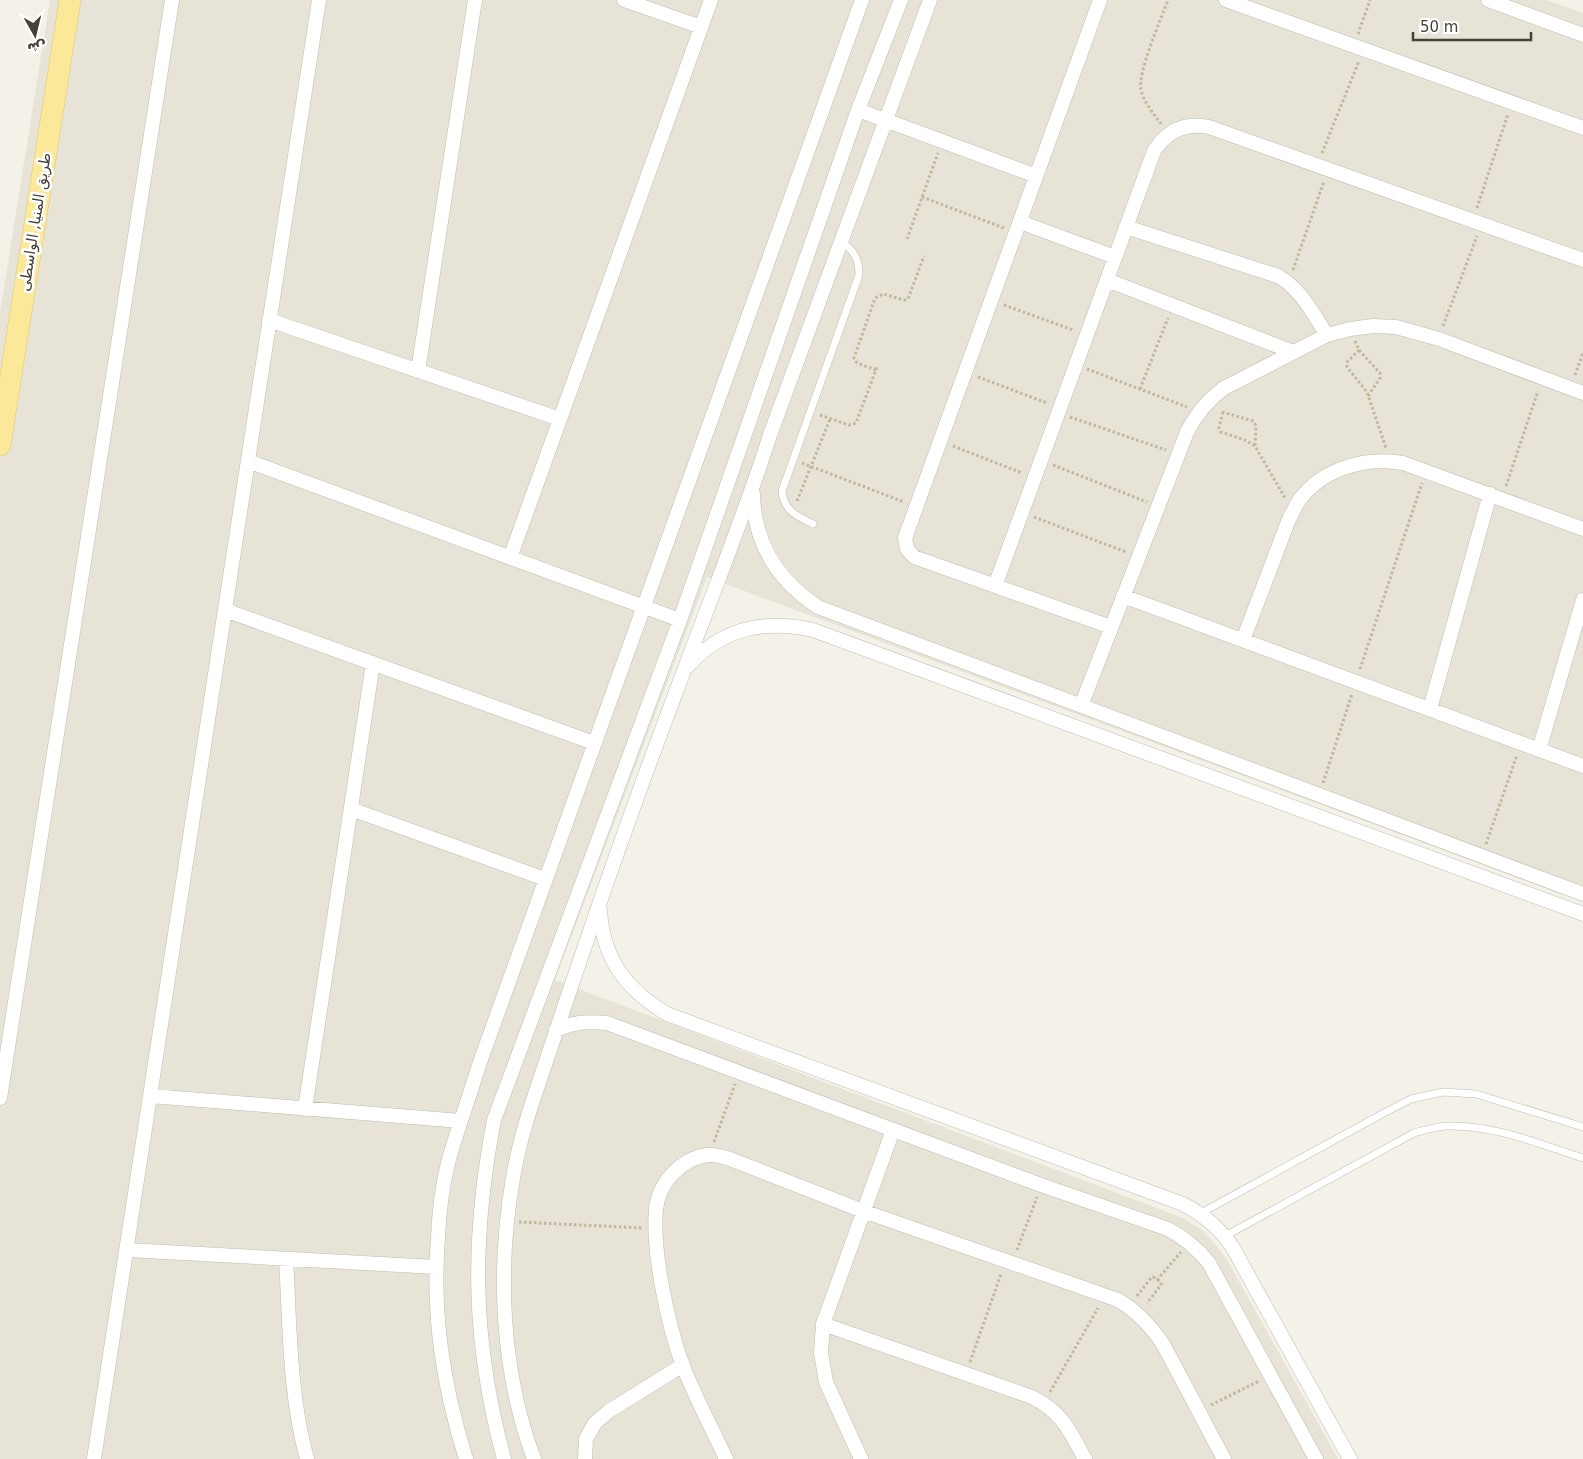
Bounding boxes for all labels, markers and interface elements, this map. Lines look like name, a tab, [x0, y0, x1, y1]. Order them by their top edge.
north arrow	[10, 10, 60, 60]
scale bar	[1413, 10, 1530, 42]
text: 50 m	[1420, 18, 1458, 36]
text: ش	[26, 39, 47, 57]
street label: طريق المنيا, الواسطى	[15, 151, 55, 293]

